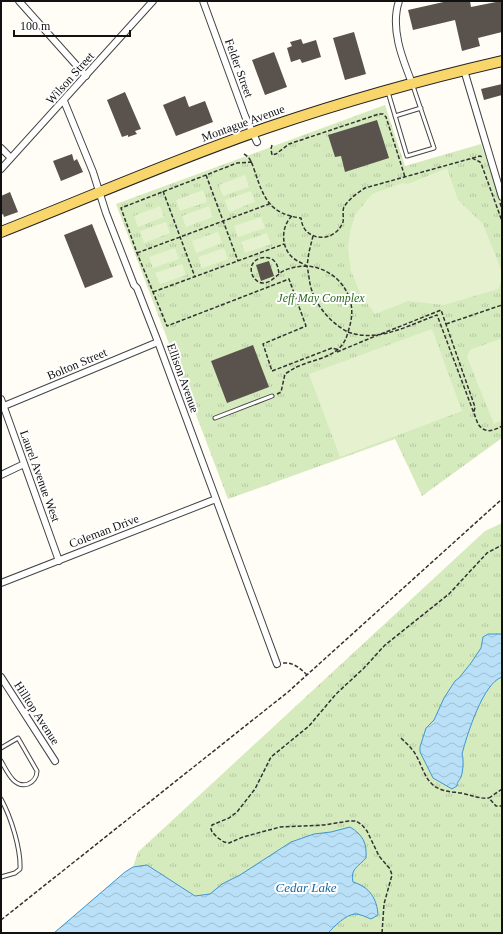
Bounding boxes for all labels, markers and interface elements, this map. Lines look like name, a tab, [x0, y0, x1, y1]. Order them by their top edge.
scale bar	[14, 12, 130, 38]
text: 100 m	[20, 19, 51, 33]
street label: Felder Street	[222, 37, 256, 100]
street label: Wilson Street	[43, 49, 97, 107]
street label: Montague Avenue	[200, 101, 286, 145]
park label: Jeff May Complex	[277, 291, 365, 305]
street label: Ellison Avenue	[164, 341, 202, 415]
street label: Bolton Street	[45, 345, 110, 383]
street label: Laurel Avenue West	[17, 428, 63, 524]
street label: Coleman Drive	[67, 511, 141, 551]
street label: Hilltop Avenue	[11, 679, 63, 747]
water label: Cedar Lake	[275, 880, 337, 895]

